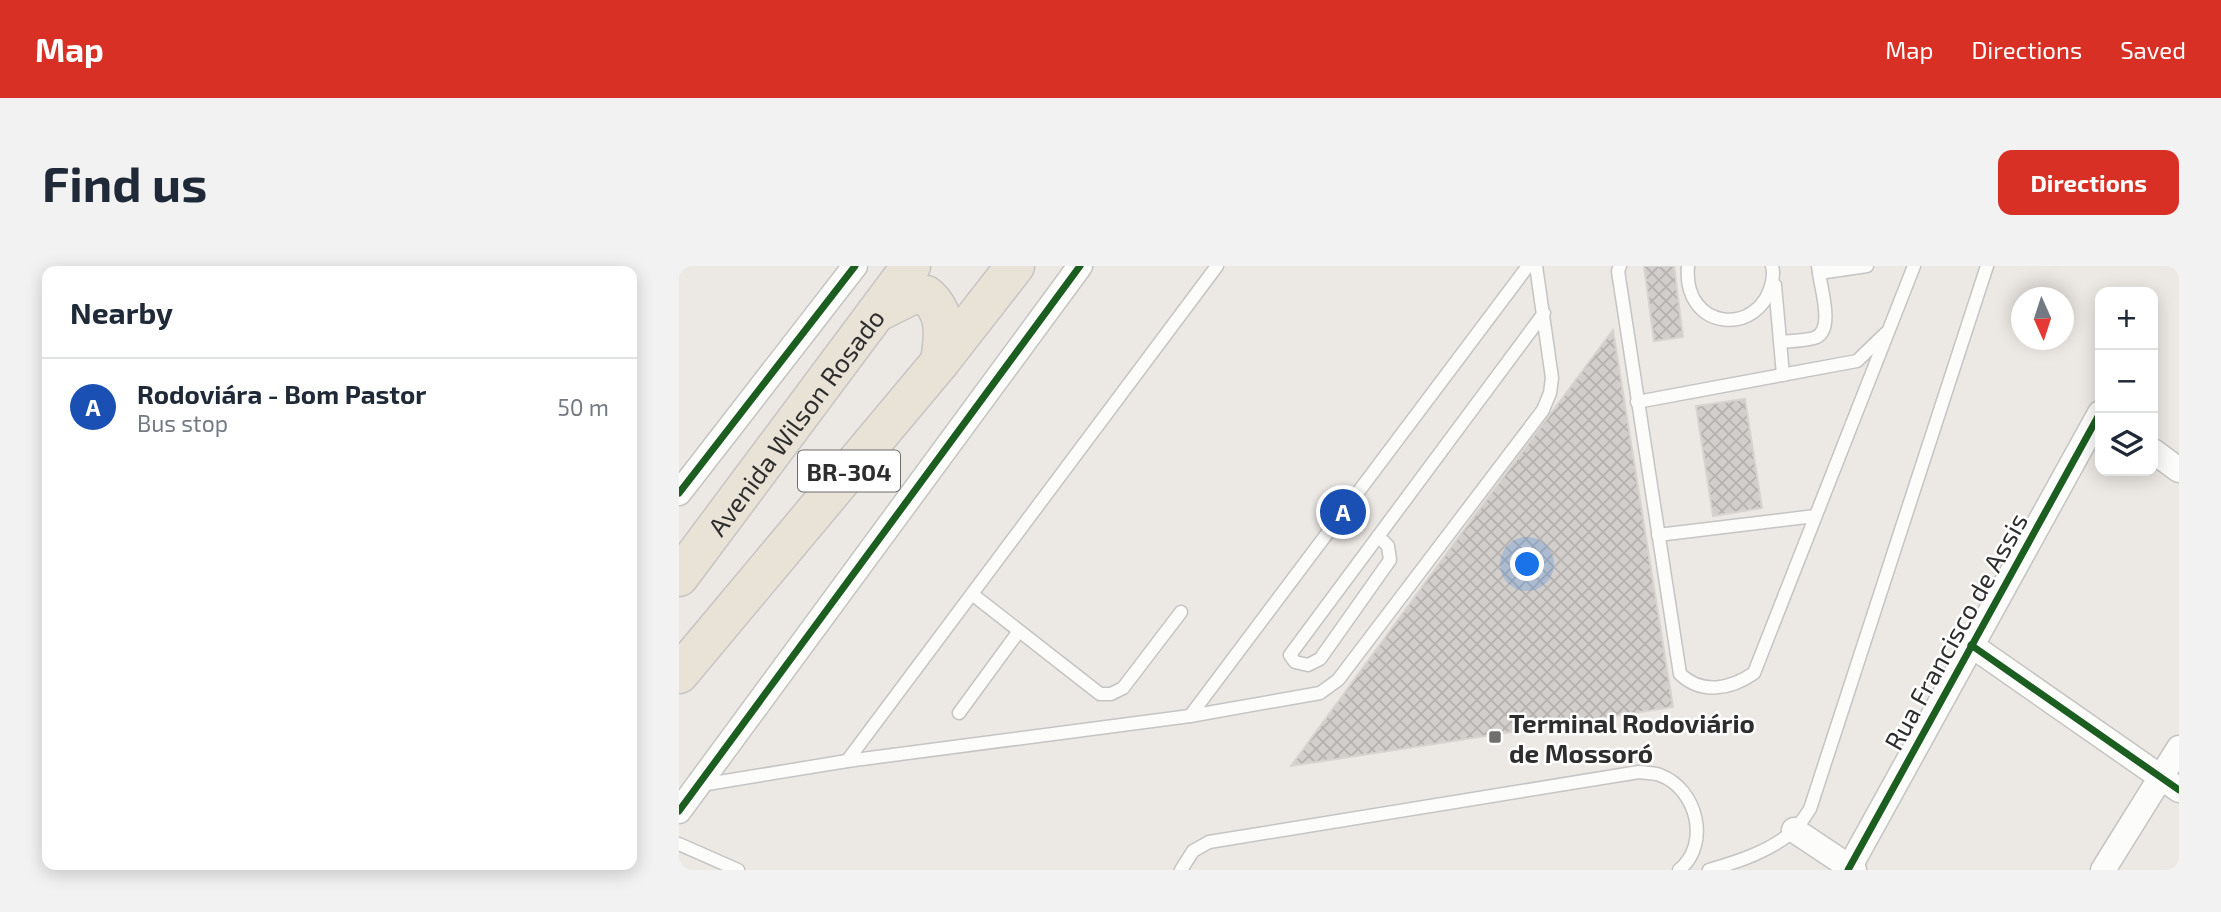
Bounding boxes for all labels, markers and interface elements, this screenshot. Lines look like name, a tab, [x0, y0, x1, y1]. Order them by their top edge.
text: Map	[35, 29, 104, 69]
text: Map	[1885, 35, 1933, 64]
text: Directions	[1971, 35, 2082, 64]
text: Saved	[2120, 35, 2186, 64]
button: Directions	[1998, 150, 2179, 215]
text: Find us	[42, 153, 207, 212]
north arrow	[2011, 287, 2074, 350]
map controls	[2095, 287, 2158, 476]
button: +	[2095, 287, 2158, 350]
text: Nearby	[70, 294, 173, 330]
street label: Avenida Wilson Rosado	[700, 302, 890, 541]
button: −	[2095, 350, 2158, 413]
text: Rodoviára - Bom Pastor	[137, 378, 426, 409]
text: A	[85, 393, 101, 421]
text: 50 m	[558, 393, 609, 421]
text: Bus stop	[137, 409, 228, 437]
button: layers	[2095, 413, 2158, 476]
road number: BR-304	[798, 450, 900, 492]
pin: A	[1320, 486, 1366, 538]
street label: Rua Francisco de Assis	[1877, 507, 2033, 755]
your location	[1510, 547, 1544, 581]
place label: Terminal Rodoviário de Mossoró	[1509, 707, 1755, 768]
marker: Terminal Rodoviário de Mossoró	[1487, 729, 1503, 745]

